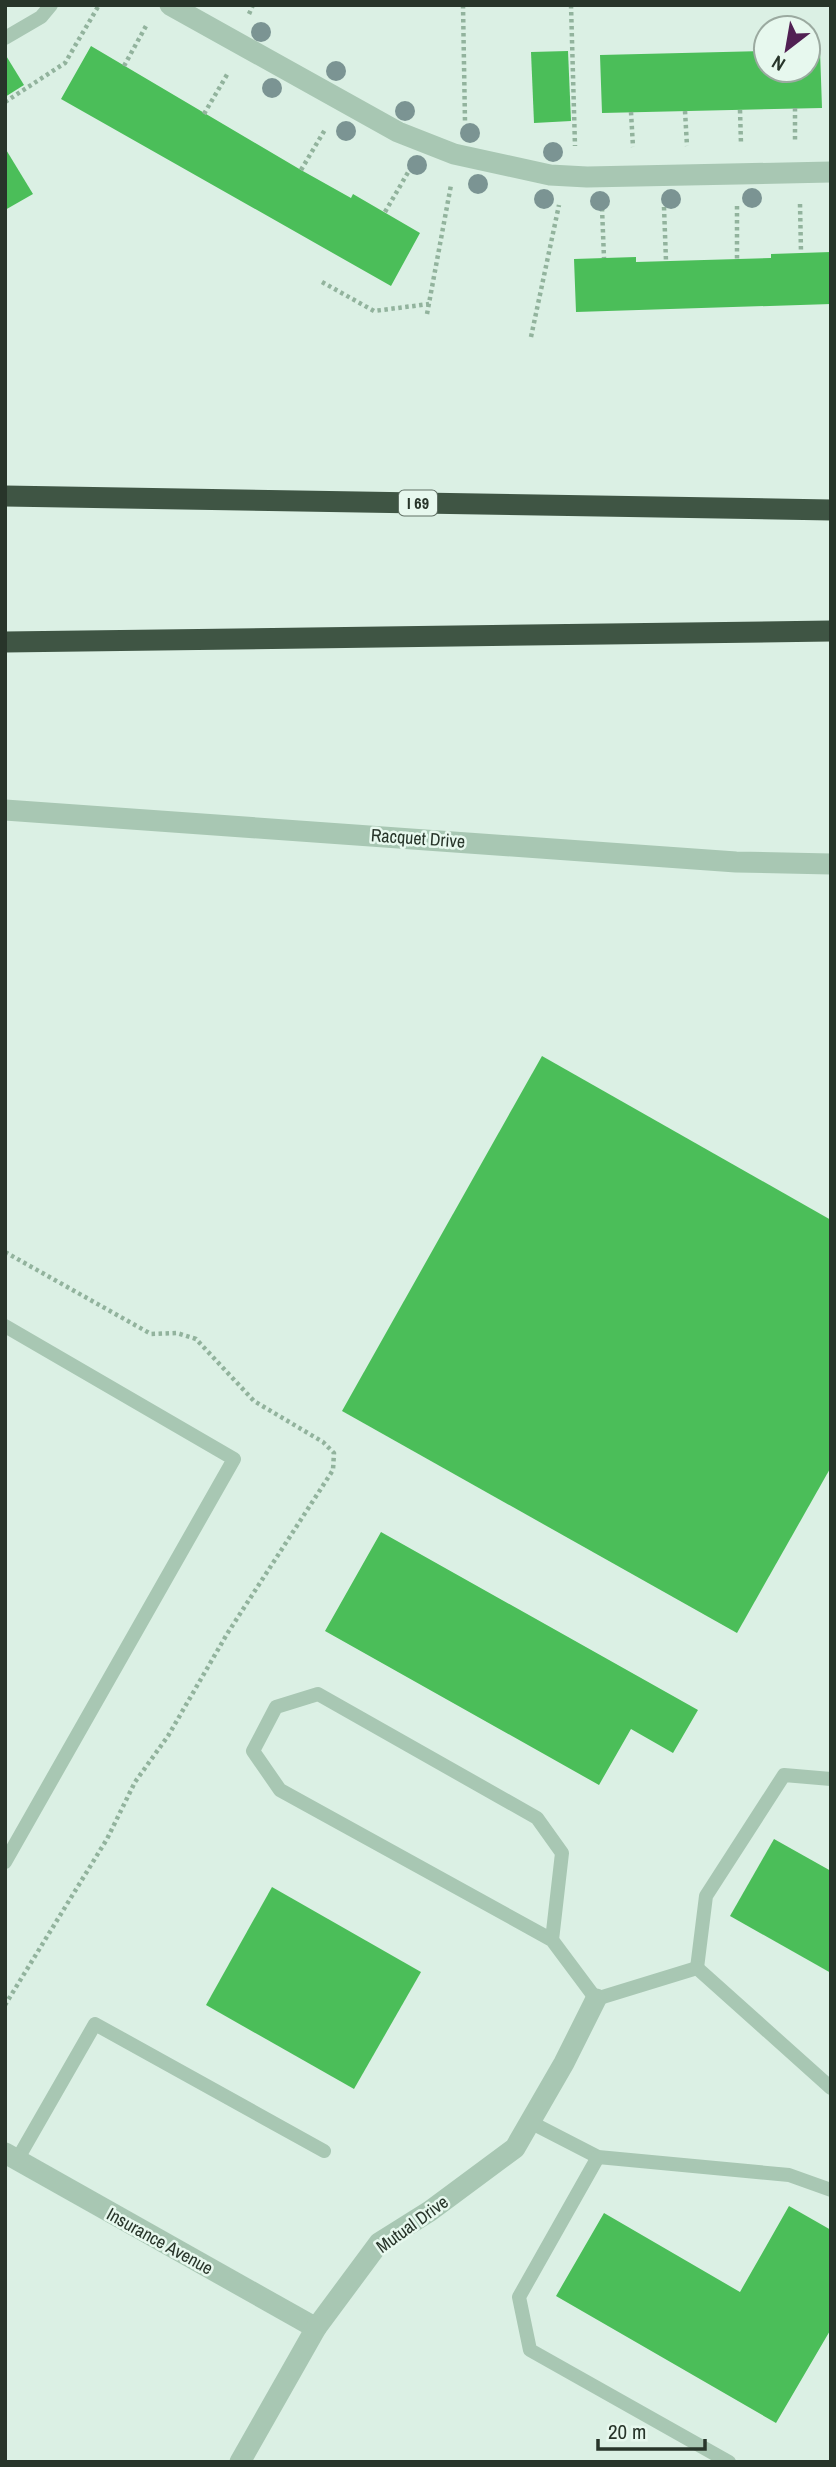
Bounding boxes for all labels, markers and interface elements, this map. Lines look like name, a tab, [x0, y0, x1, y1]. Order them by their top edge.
north arrow	[752, 14, 822, 84]
text: N	[767, 50, 790, 78]
road number: I 69	[399, 490, 437, 516]
street label: Racquet Drive	[370, 822, 466, 854]
street label: Mutual Drive	[371, 2189, 453, 2259]
street label: Insurance Avenue	[102, 2201, 218, 2281]
scale bar	[598, 2408, 705, 2452]
text: 20 m	[608, 2417, 646, 2446]

